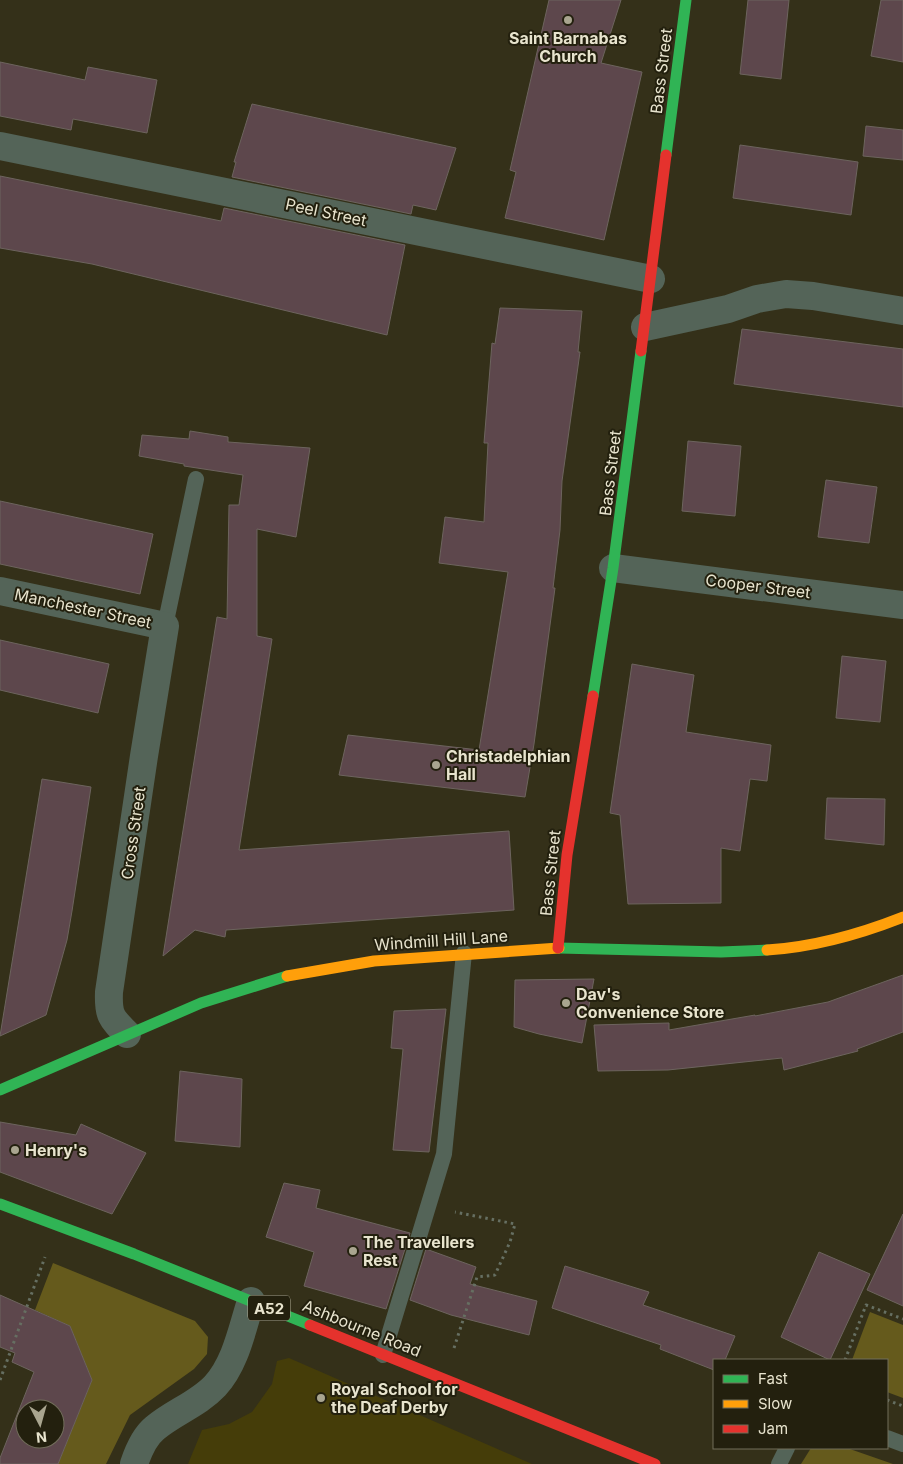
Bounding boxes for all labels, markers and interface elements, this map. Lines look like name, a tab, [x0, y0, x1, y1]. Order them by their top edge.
marker: Saint Barnabas Church	[562, 14, 574, 26]
street label: Bass Street	[646, 27, 676, 115]
place label: Saint Barnabas Church	[509, 28, 627, 66]
street label: Peel Street	[284, 194, 368, 230]
street label: Bass Street	[595, 429, 625, 517]
street label: Cooper Street	[704, 570, 812, 602]
street label: Manchester Street	[13, 584, 153, 632]
place label: Christadelphian Hall	[446, 746, 571, 784]
marker: Christadelphian Hall	[430, 759, 442, 771]
street label: Cross Street	[117, 785, 149, 881]
street label: Bass Street	[536, 829, 564, 917]
street label: Windmill Hill Lane	[374, 925, 508, 955]
place label: Dav's Convenience Store	[576, 984, 724, 1022]
marker: Dav's Convenience Store	[560, 997, 572, 1009]
place label: Henry's	[25, 1140, 87, 1160]
marker: Henry's	[9, 1144, 21, 1156]
place label: The Travellers Rest	[363, 1232, 475, 1270]
marker: The Travellers Rest	[347, 1245, 359, 1257]
street label: Ashbourne Road	[300, 1295, 424, 1361]
road number: A52	[248, 1296, 290, 1320]
legend	[713, 1359, 888, 1449]
text: Fast	[758, 1369, 788, 1388]
place label: Royal School for the Deaf Derby	[331, 1379, 458, 1417]
marker: Royal School for the Deaf Derby	[315, 1392, 327, 1404]
text: Slow	[758, 1394, 792, 1413]
north arrow	[15, 1399, 65, 1449]
text: Jam	[758, 1419, 788, 1438]
text: N	[35, 1428, 48, 1446]

